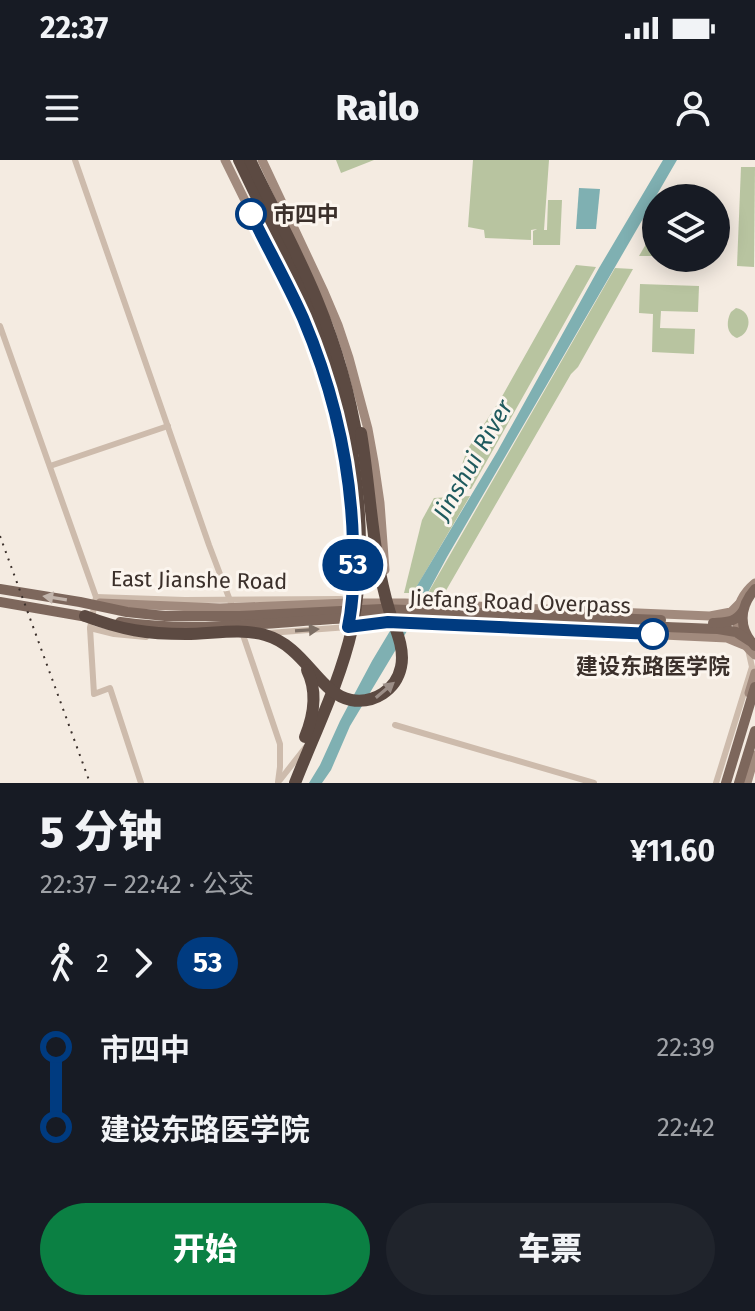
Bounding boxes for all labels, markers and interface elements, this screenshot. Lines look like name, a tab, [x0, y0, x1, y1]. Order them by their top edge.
text: 22:37	[40, 10, 108, 46]
icon: menu	[40, 86, 84, 130]
text: Railo	[336, 86, 419, 130]
icon: person	[671, 86, 715, 130]
map controls	[642, 184, 730, 272]
button: layers	[642, 184, 730, 272]
marker: 市四中	[236, 199, 266, 229]
place label: 市四中	[273, 201, 339, 228]
water label: Jinshui River	[426, 394, 519, 527]
line badge: 53	[317, 539, 389, 591]
text: 53	[338, 548, 368, 581]
street label: East Jianshe Road	[110, 565, 288, 595]
street label: Jiefang Road Overpass	[409, 585, 631, 619]
one-way arrow	[43, 591, 68, 604]
marker: 建设东路医学院	[638, 619, 668, 649]
one-way arrow	[295, 623, 320, 636]
place label: 建设东路医学院	[576, 653, 730, 680]
one-way arrow	[374, 682, 394, 699]
text: 5 分钟	[40, 806, 162, 859]
text: ¥11.60	[630, 833, 715, 869]
text: 22:37 – 22:42 · 公交	[40, 869, 254, 900]
icon: walk	[40, 941, 84, 985]
icon: forward	[121, 941, 165, 985]
text: 53	[193, 946, 222, 979]
text: 2	[96, 948, 109, 979]
text: 市四中	[100, 1032, 190, 1068]
text: 22:39	[656, 1032, 715, 1063]
text: 建设东路医学院	[100, 1112, 310, 1148]
text: 22:42	[657, 1112, 715, 1143]
button: 开始	[40, 1203, 370, 1295]
button: 车票	[386, 1203, 715, 1295]

